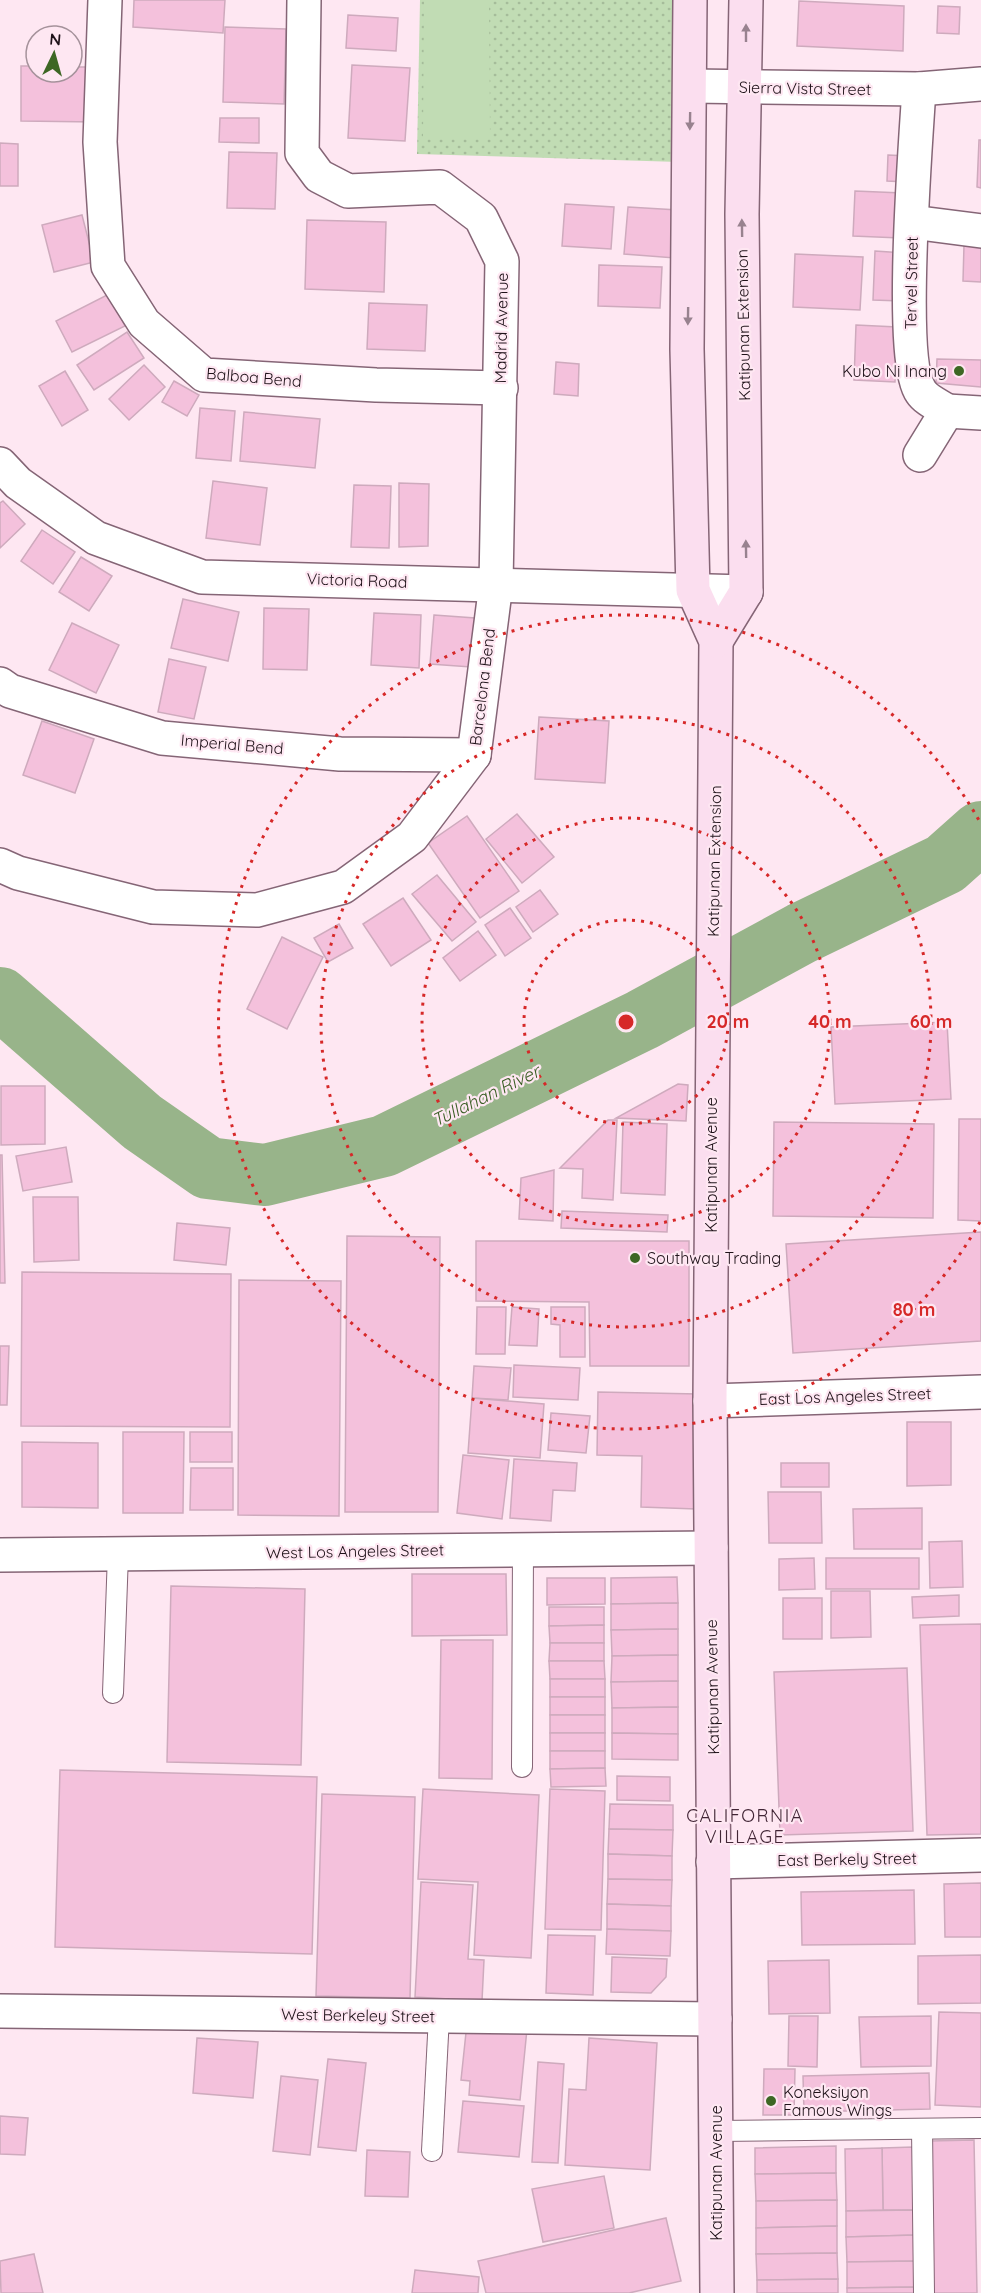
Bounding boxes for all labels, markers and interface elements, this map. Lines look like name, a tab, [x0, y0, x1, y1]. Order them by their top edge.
north arrow	[24, 24, 84, 84]
one-way arrow	[741, 24, 751, 43]
text: N	[49, 29, 62, 50]
street label: Sierra Vista Street	[739, 77, 871, 99]
one-way arrow	[685, 112, 695, 131]
one-way arrow	[737, 219, 747, 238]
street label: Tervel Street	[900, 236, 922, 330]
street label: Katipunan Extension	[732, 249, 754, 401]
street label: Madrid Avenue	[490, 272, 512, 384]
one-way arrow	[683, 307, 693, 326]
place label: Kubo Ni Inang	[842, 361, 947, 381]
street label: Balboa Bend	[206, 363, 302, 391]
marker: Kubo Ni Inang	[952, 364, 966, 378]
one-way arrow	[741, 540, 751, 559]
street label: Victoria Road	[306, 568, 408, 592]
street label: Barcelona Bend	[465, 627, 499, 747]
street label: Imperial Bend	[180, 730, 284, 758]
street label: Katipunan Extension	[703, 785, 725, 937]
text: 20 m	[707, 1010, 749, 1033]
text: 40 m	[808, 1010, 852, 1033]
text: 60 m	[910, 1010, 952, 1033]
centre of rings	[616, 1012, 636, 1032]
water label: Tullahan River	[428, 1059, 545, 1132]
street label: Katipunan Avenue	[701, 1097, 721, 1233]
place label: Southway Trading	[647, 1248, 781, 1268]
marker: Southway Trading	[628, 1251, 642, 1265]
text: 80 m	[893, 1298, 935, 1321]
street label: East Los Angeles Street	[758, 1383, 932, 1409]
street label: West Los Angeles Street	[266, 1539, 444, 1563]
street label: Katipunan Avenue	[701, 1619, 723, 1755]
district label: CALIFORNIA VILLAGE	[686, 1804, 804, 1848]
street label: East Berkely Street	[777, 1848, 917, 1870]
street label: West Berkeley Street	[281, 2004, 435, 2026]
place label: Koneksiyon Famous Wings	[783, 2082, 892, 2120]
marker: Koneksiyon Famous Wings	[764, 2094, 778, 2108]
street label: Katipunan Avenue	[706, 2105, 726, 2241]

